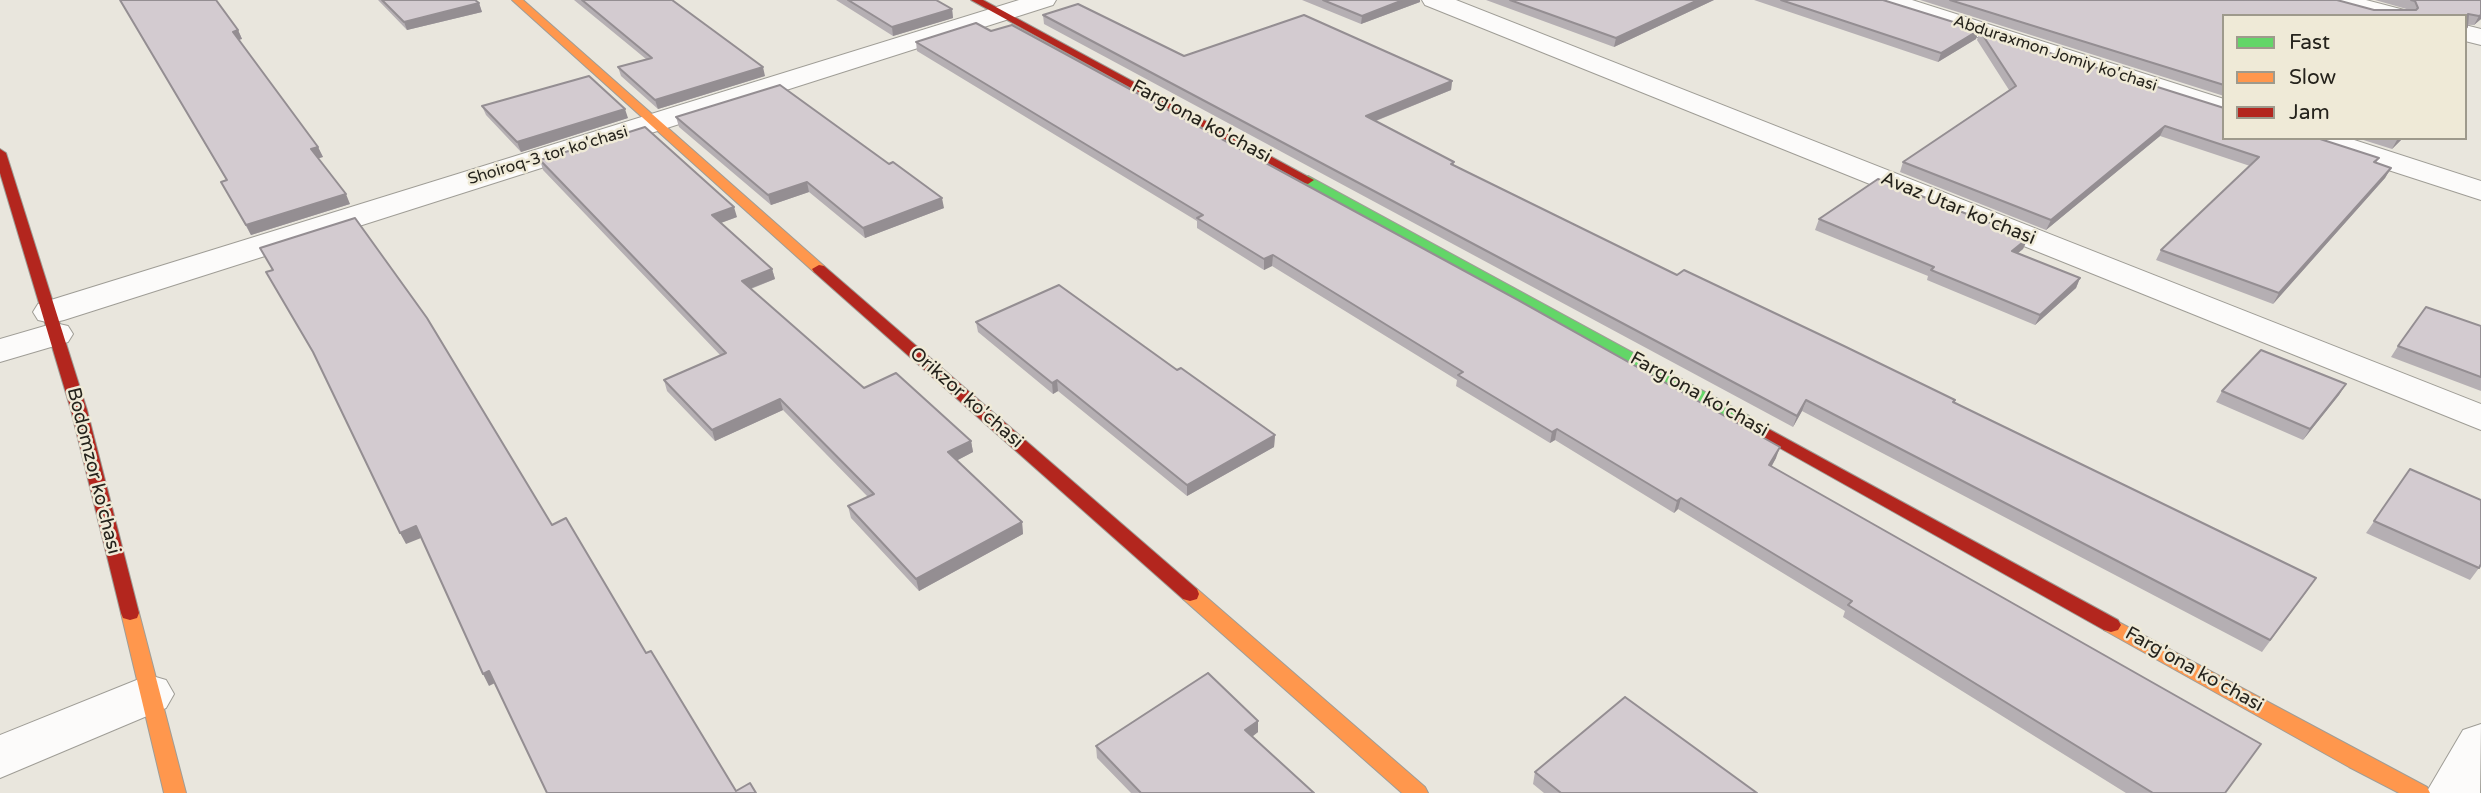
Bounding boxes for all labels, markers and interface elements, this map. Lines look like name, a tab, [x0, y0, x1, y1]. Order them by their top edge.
street label: Abduraxmon Jomiy ko'chasi	[1951, 12, 2159, 96]
legend	[2222, 14, 2467, 140]
text: Fast	[2289, 30, 2330, 55]
text: Slow	[2289, 65, 2336, 90]
street label: Farg'ona ko'chasi	[1127, 76, 1275, 168]
text: Jam	[2289, 100, 2330, 125]
street label: Shoiroq-3 tor ko'chasi	[466, 123, 630, 189]
street label: Avaz Utar ko'chasi	[1877, 168, 2039, 250]
street label: Orikzor ko'chasi	[905, 343, 1027, 453]
street label: Farg'ona ko'chasi	[1626, 348, 1772, 442]
street label: Bodomzor ko'chasi	[61, 385, 125, 557]
street label: Farg'ona ko'chasi	[2121, 623, 2267, 717]

